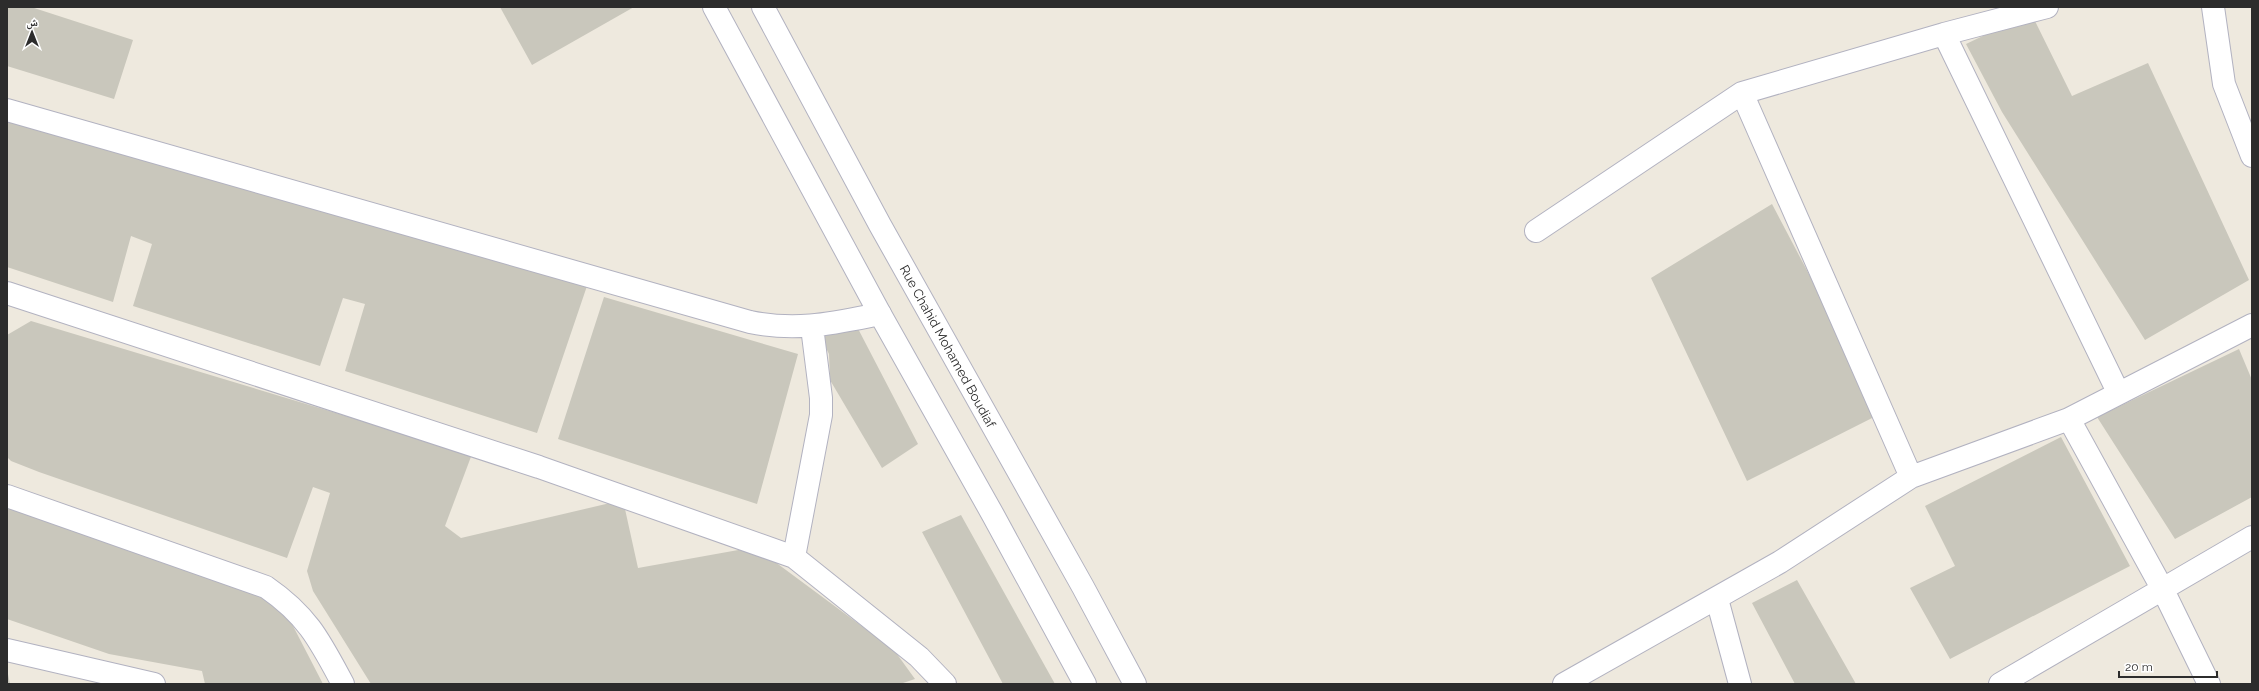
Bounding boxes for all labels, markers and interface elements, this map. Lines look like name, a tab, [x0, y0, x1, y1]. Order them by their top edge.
north arrow	[12, 12, 52, 52]
text: ش	[26, 16, 38, 30]
street label: Rue Chahid Mohamed Boudiaf	[897, 262, 999, 431]
scale bar	[2119, 653, 2217, 679]
text: 20 m	[2125, 660, 2153, 674]

